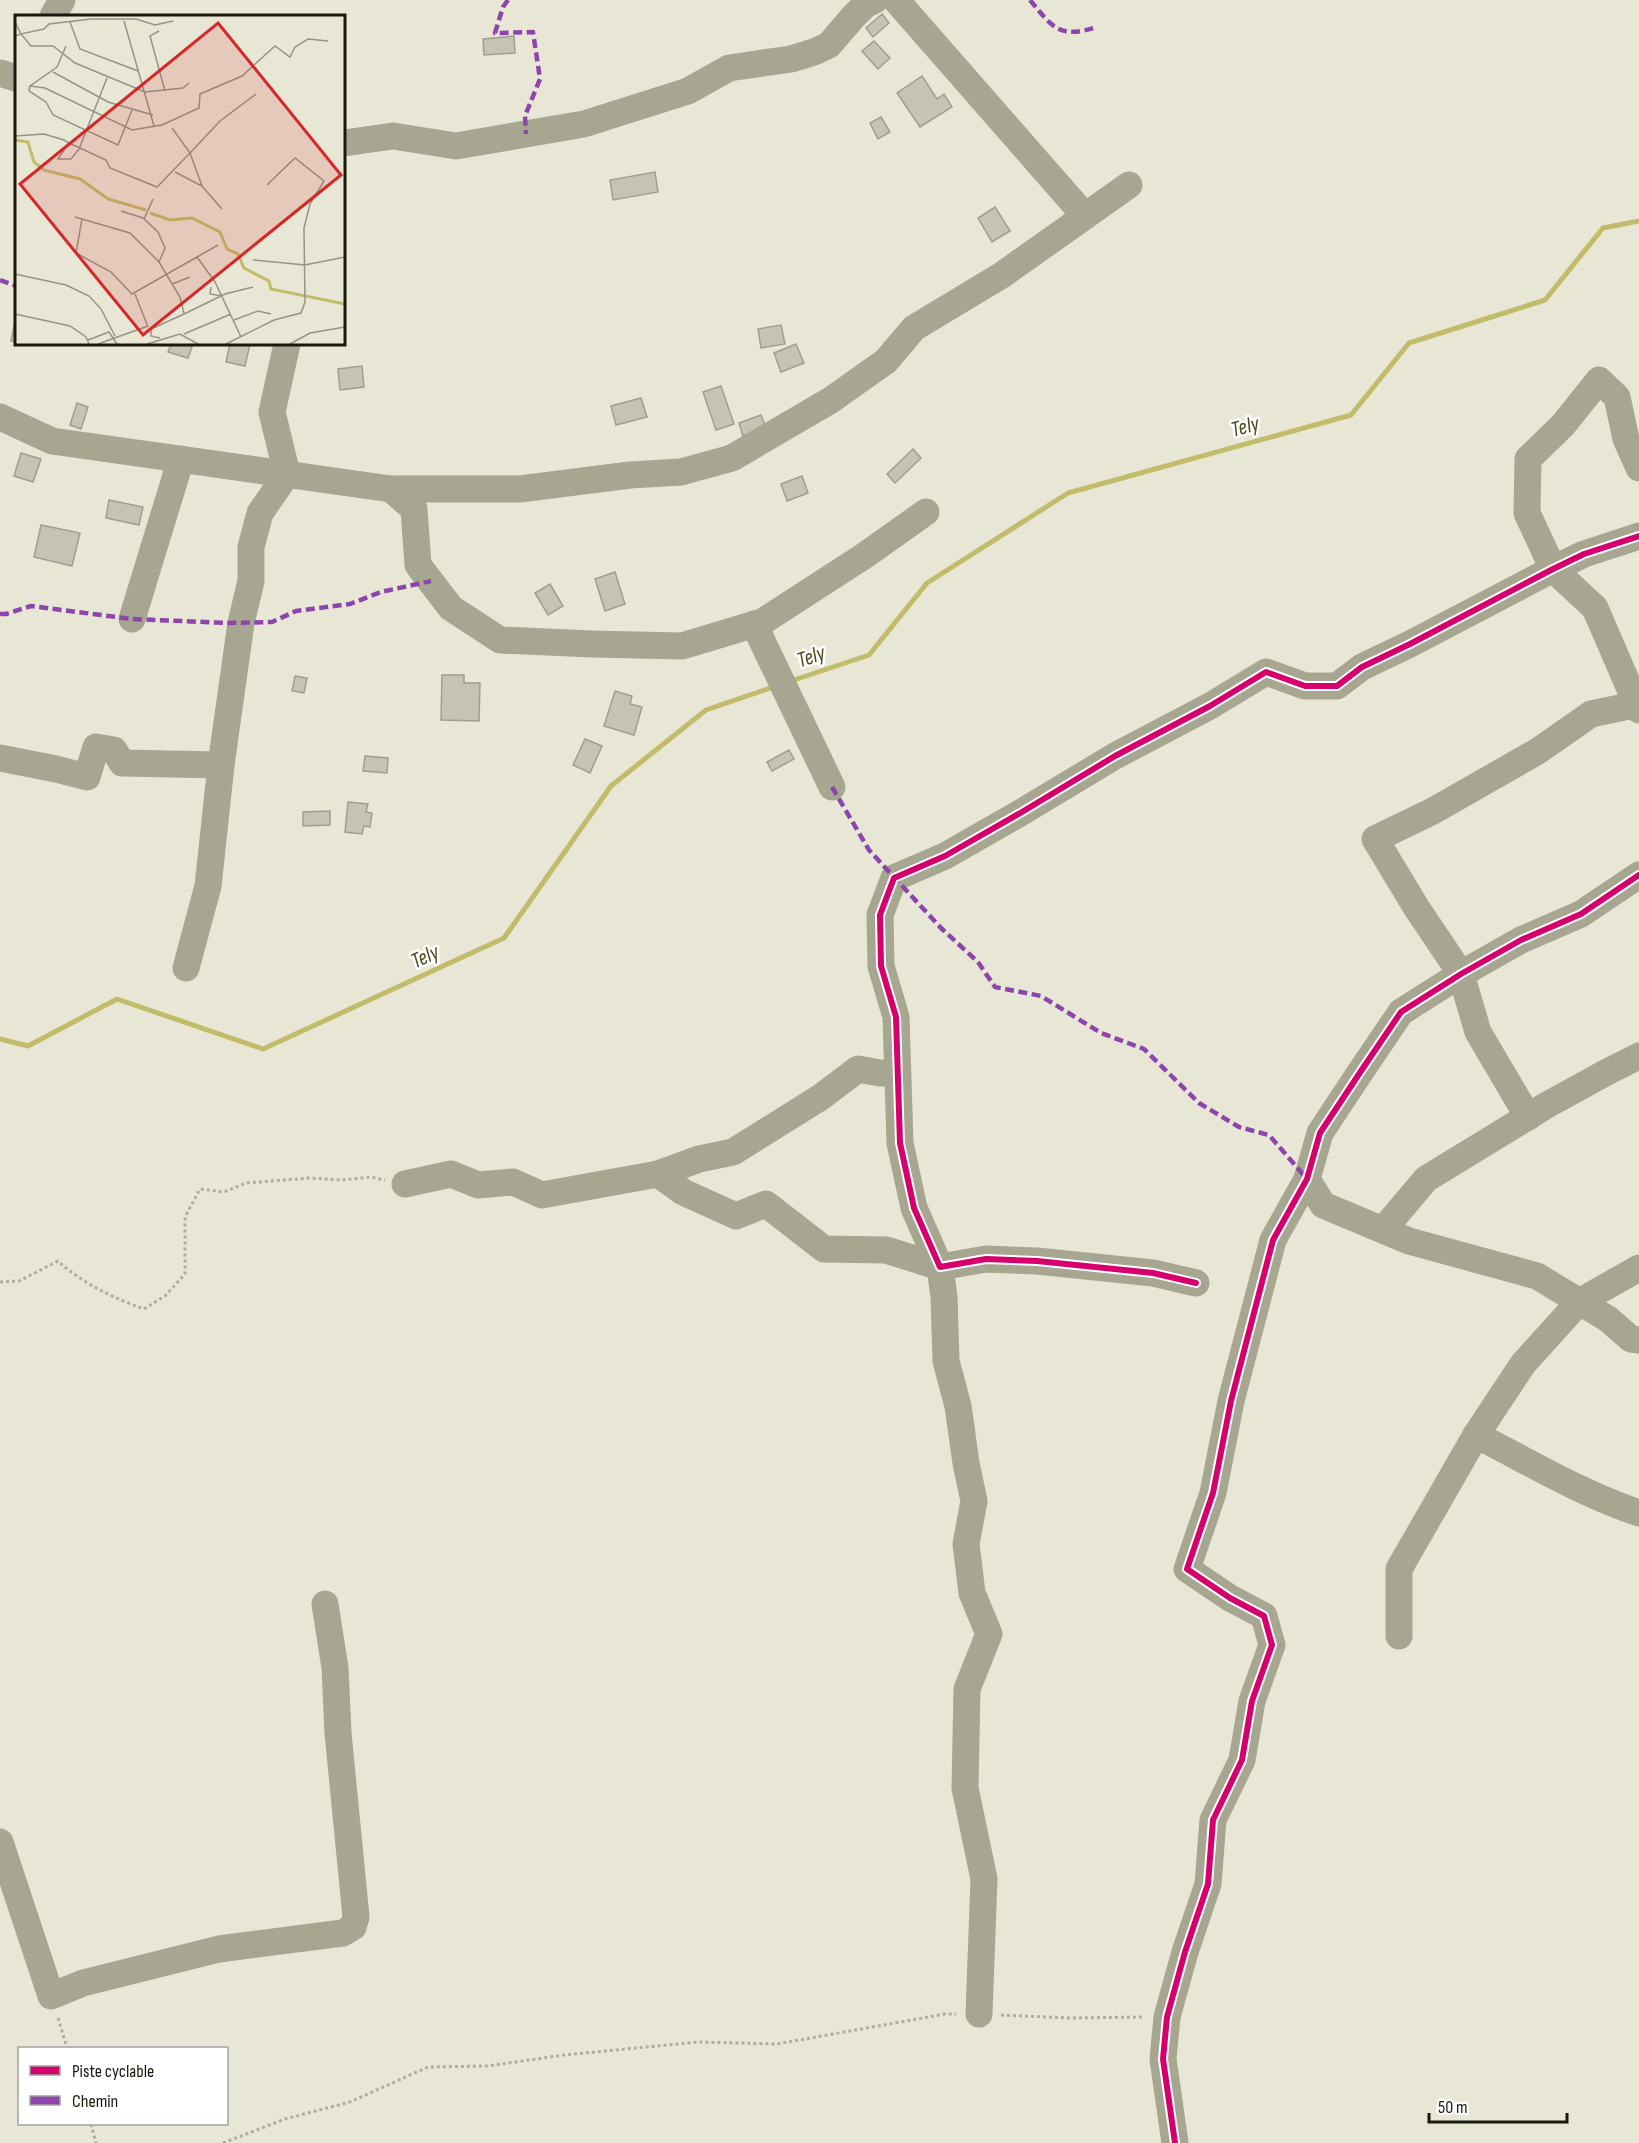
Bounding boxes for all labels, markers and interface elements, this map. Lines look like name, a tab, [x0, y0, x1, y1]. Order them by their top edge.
inset map	[15, 15, 345, 345]
water label: Tely	[1228, 410, 1263, 444]
water label: Tely	[793, 639, 829, 674]
water label: Tely	[407, 939, 444, 975]
legend	[18, 2047, 228, 2125]
text: Piste cyclable	[72, 2061, 154, 2082]
scale bar	[1429, 2086, 1567, 2124]
text: Chemin	[72, 2091, 118, 2112]
text: 50 m	[1438, 2097, 1468, 2118]

